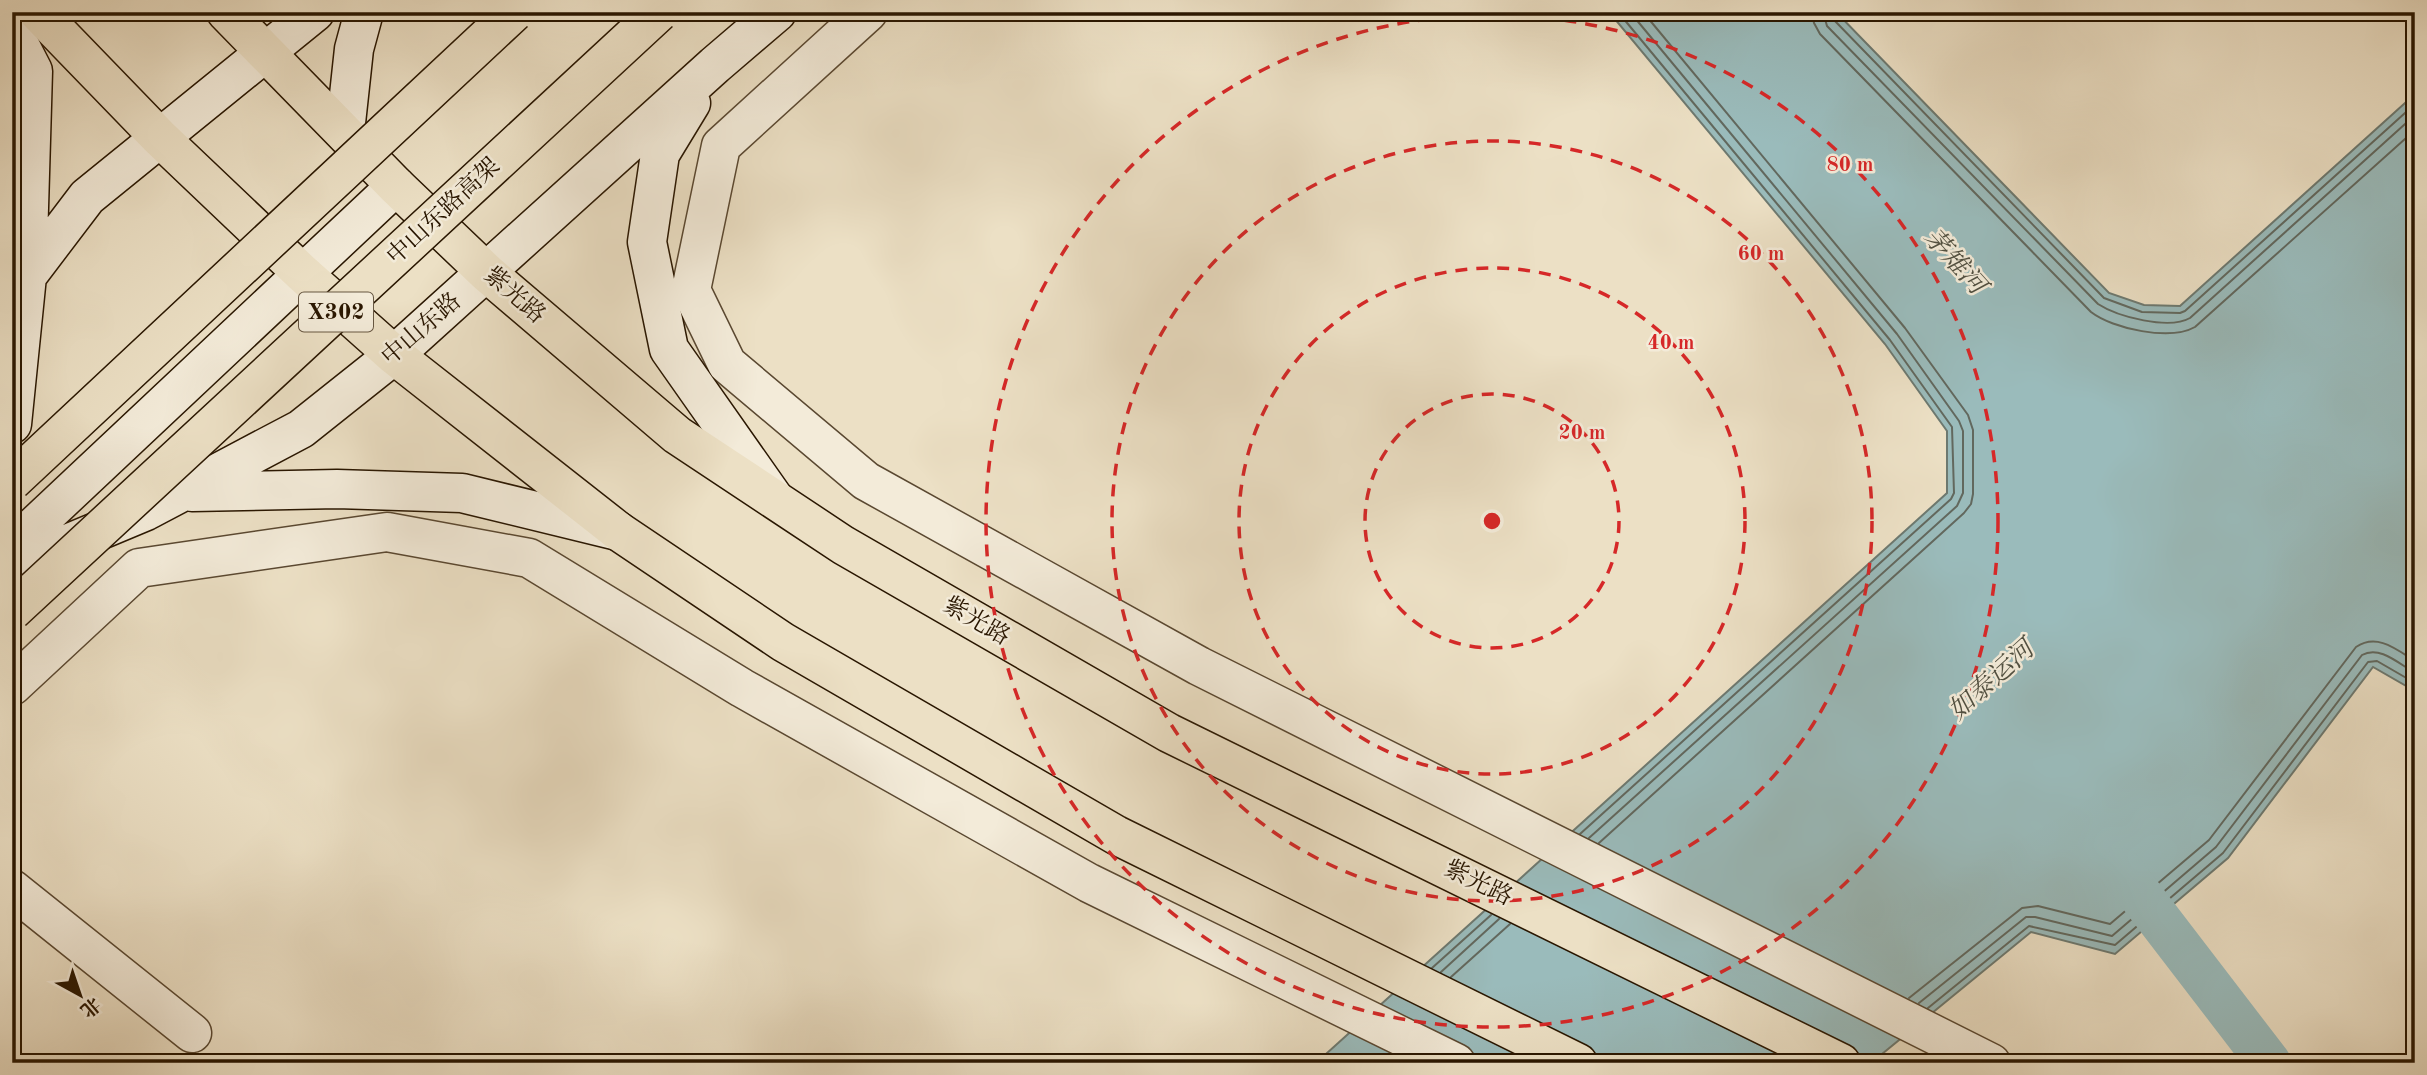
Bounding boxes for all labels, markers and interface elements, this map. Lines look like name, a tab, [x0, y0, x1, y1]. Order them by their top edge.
street label: 中山东路高架	[381, 152, 505, 270]
text: 80 m	[1826, 155, 1874, 176]
water label: 茅雉河	[1918, 223, 1994, 303]
text: 60 m	[1737, 244, 1785, 265]
street label: 紫光路	[479, 261, 551, 329]
street label: 中山东路	[376, 287, 466, 371]
road number: X302	[299, 292, 373, 332]
text: 40 m	[1647, 333, 1695, 354]
text: 20 m	[1558, 423, 1606, 444]
centre of rings	[1480, 509, 1504, 533]
street label: 紫光路	[939, 591, 1015, 650]
water label: 如泰运河	[1943, 632, 2042, 725]
street label: 紫光路	[1440, 855, 1517, 911]
north arrow	[46, 960, 116, 1030]
text: 北	[76, 993, 104, 1021]

